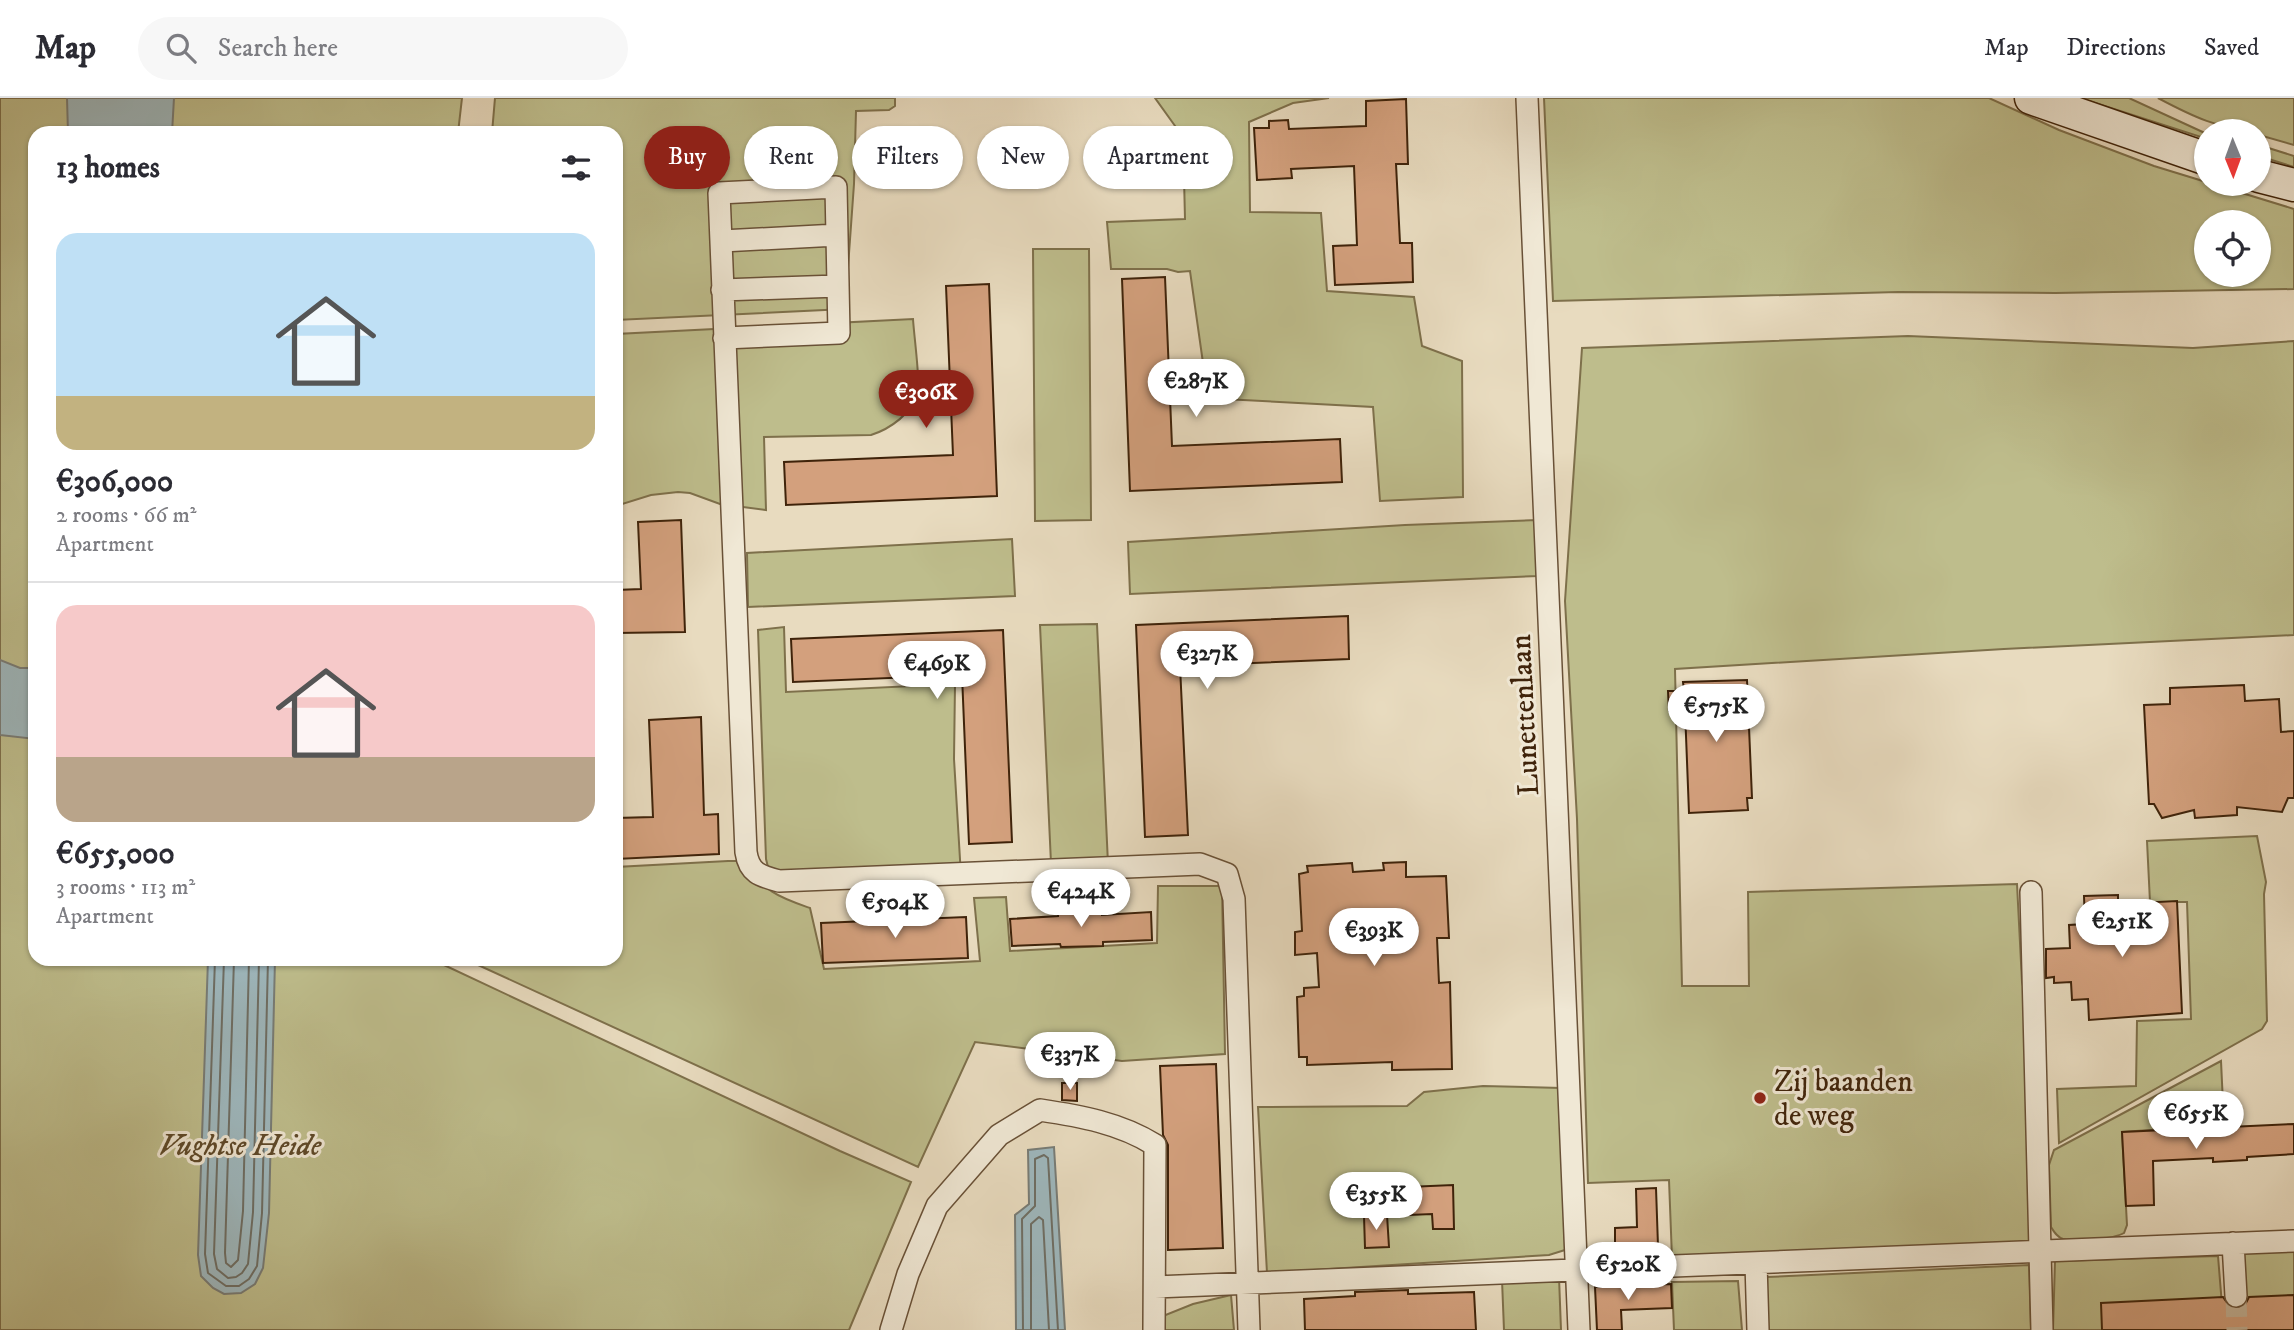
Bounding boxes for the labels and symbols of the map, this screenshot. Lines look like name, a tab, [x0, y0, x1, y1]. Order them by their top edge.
north arrow	[2194, 119, 2272, 196]
pin: €287K	[1147, 360, 1245, 419]
pin: €306K	[877, 370, 975, 430]
pin: €327K	[1158, 632, 1256, 691]
street label: Lunettenlaan	[1503, 633, 1548, 797]
pin: €469K	[888, 642, 986, 701]
pin: €575K	[1667, 684, 1765, 744]
pin: €424K	[1032, 870, 1130, 929]
pin: €504K	[846, 880, 944, 940]
pin: €251K	[2073, 900, 2171, 959]
pin: €393K	[1325, 908, 1423, 968]
pin: €337K	[1021, 1032, 1119, 1092]
place label: Zij baanden de weg	[1774, 1064, 1913, 1135]
marker: Zij baanden de weg	[1752, 1090, 1768, 1106]
pin: €655K	[2147, 1091, 2245, 1151]
park label: Vughtse Heide	[159, 1128, 322, 1165]
pin: €355K	[1327, 1172, 1425, 1232]
pin: €520K	[1579, 1242, 1677, 1302]

